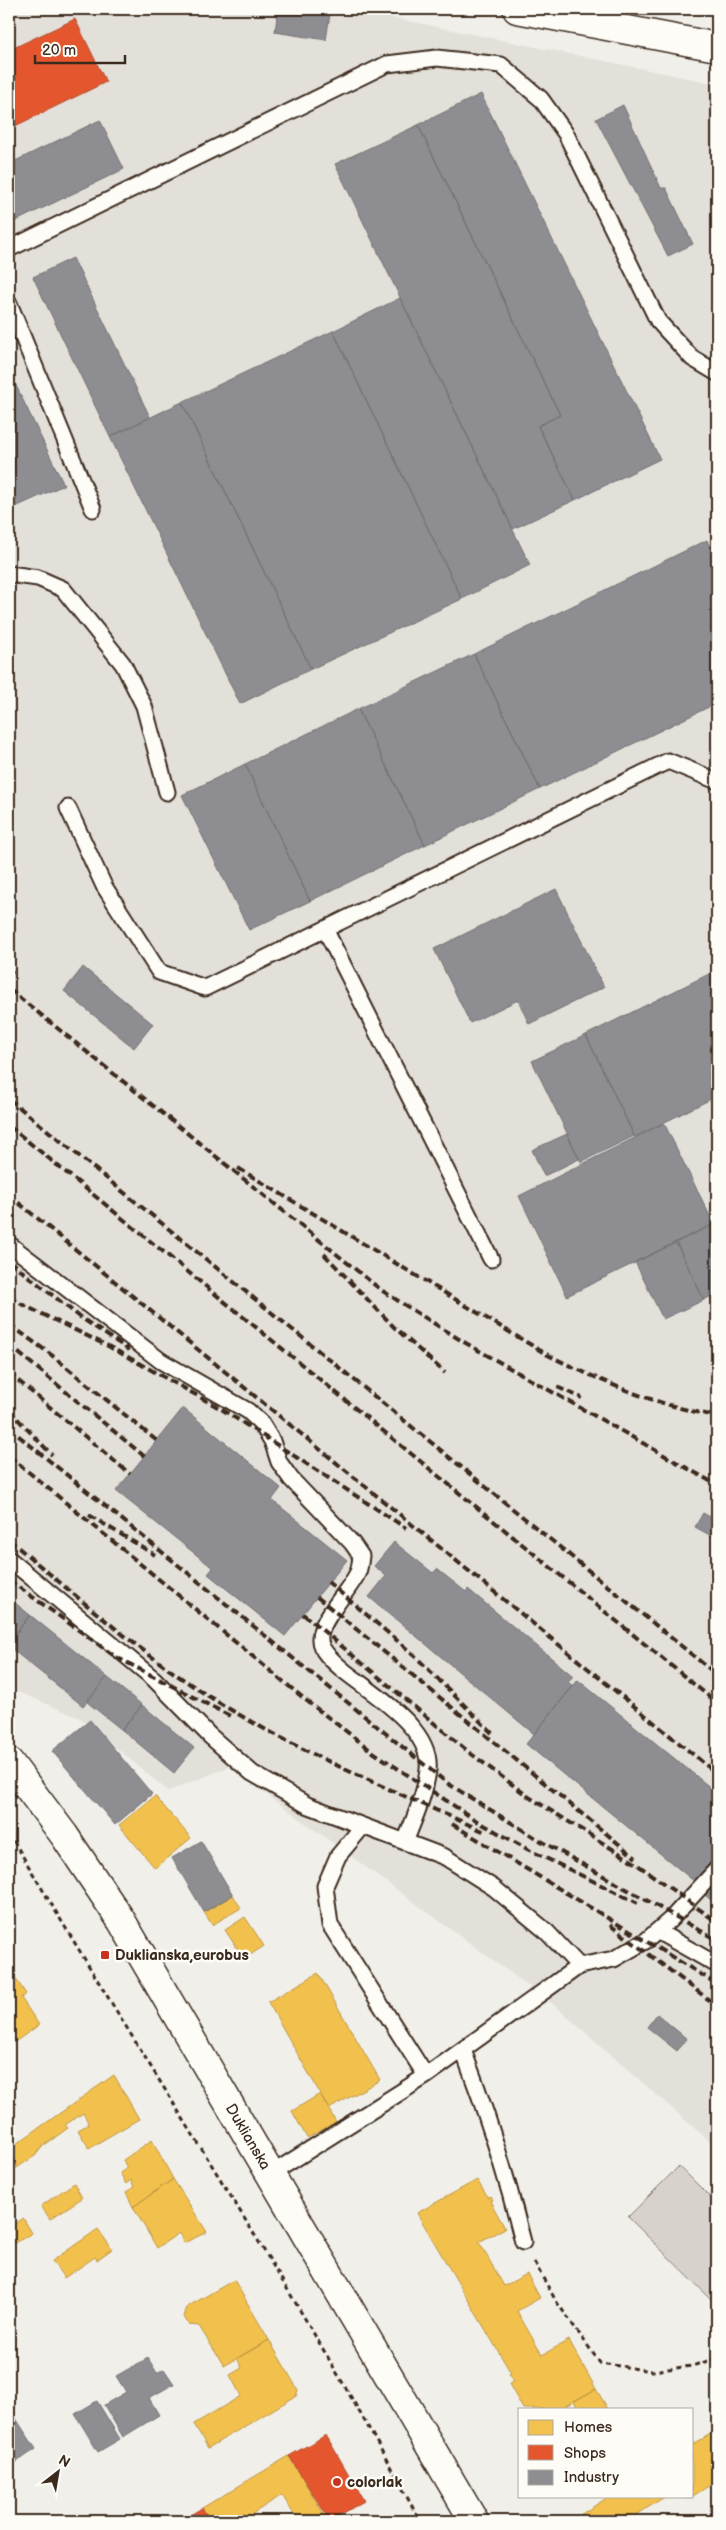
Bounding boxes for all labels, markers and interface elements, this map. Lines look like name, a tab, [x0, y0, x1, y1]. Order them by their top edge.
scale bar	[35, 32, 125, 64]
text: 20 m	[42, 41, 76, 60]
place label: Duklianska,eurobus	[115, 1946, 249, 1965]
marker: Duklianska,eurobus	[99, 1949, 111, 1961]
street label: Duklianska	[221, 2100, 275, 2173]
legend	[518, 2408, 694, 2498]
text: Homes	[564, 2418, 613, 2437]
text: Shops	[564, 2444, 607, 2463]
north arrow	[32, 2448, 82, 2498]
text: N	[56, 2451, 73, 2471]
text: Industry	[564, 2468, 619, 2487]
place label: colorlak	[347, 2473, 402, 2492]
marker: colorlak	[331, 2476, 343, 2488]

